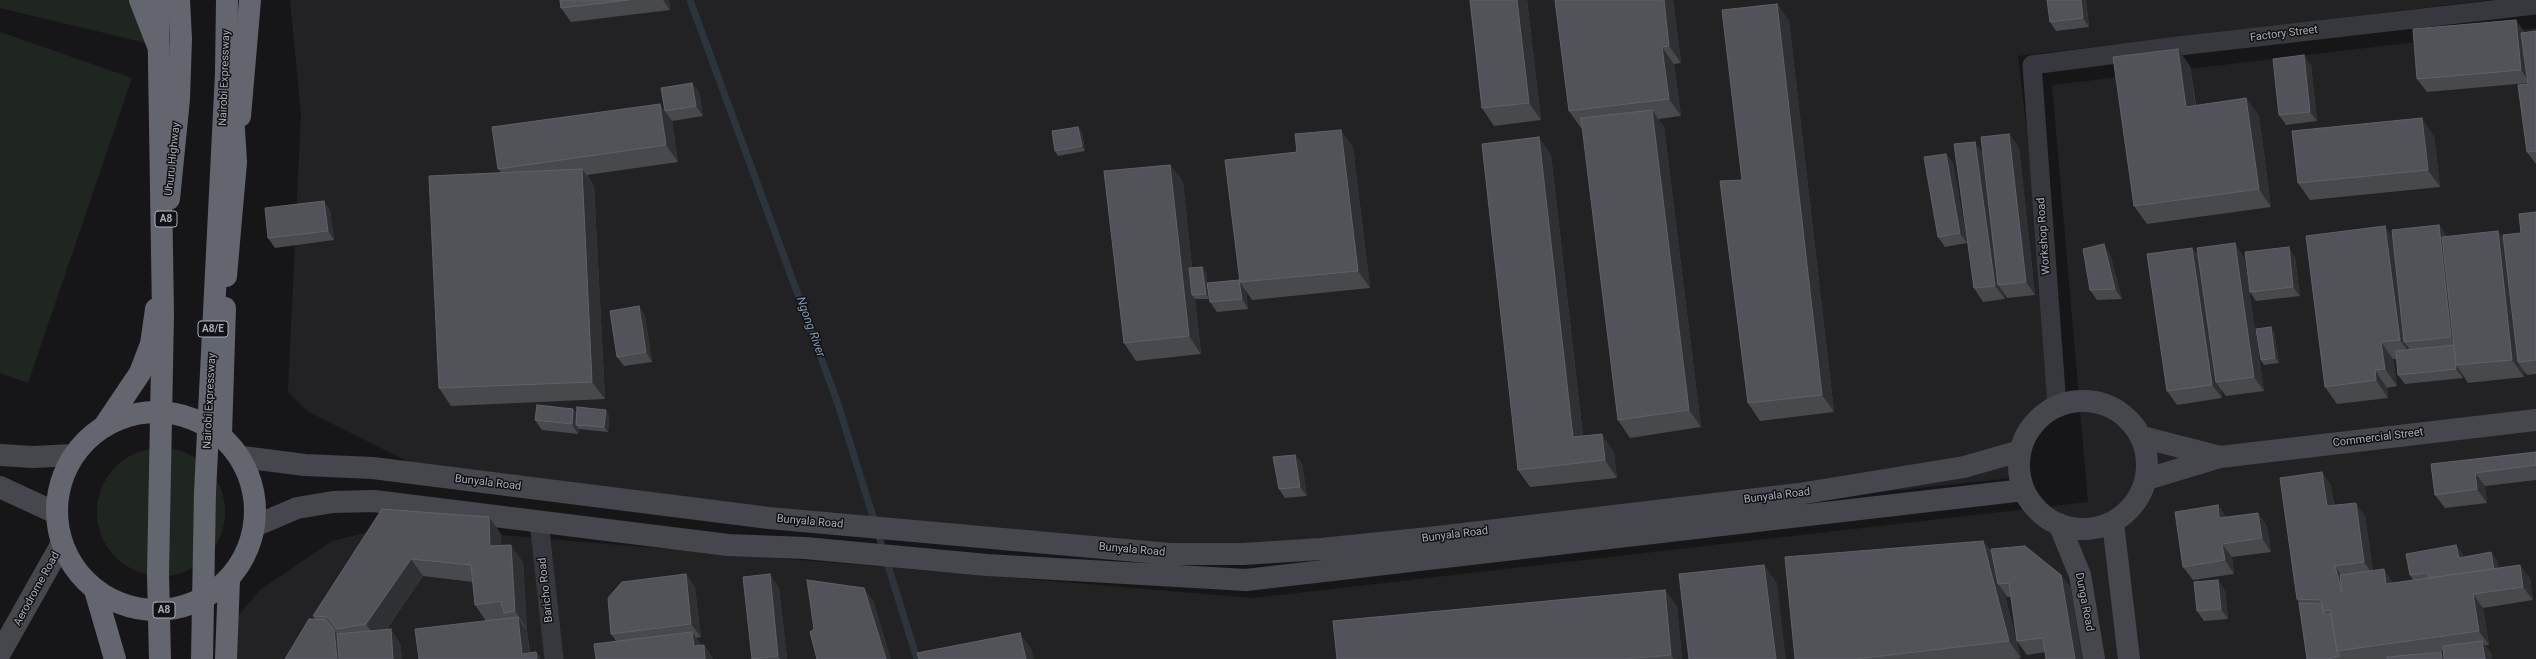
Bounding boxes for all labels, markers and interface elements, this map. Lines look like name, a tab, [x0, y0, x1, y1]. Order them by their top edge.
street label: Factory Street	[2249, 23, 2319, 45]
street label: Nairobi Expressway	[217, 30, 233, 126]
street label: Uhuru Highway	[163, 122, 183, 196]
street label: Workshop Road	[2035, 197, 2053, 275]
road number: A8	[155, 211, 177, 227]
water label: Ngong River	[792, 295, 828, 359]
road number: A8/E	[198, 321, 228, 337]
street label: Nairobi Expressway	[201, 353, 219, 449]
street label: Commercial Street	[2332, 426, 2424, 450]
street label: Bunyala Road	[454, 472, 522, 494]
street label: Bunyala Road	[1743, 485, 1811, 507]
street label: Bunyala Road	[776, 513, 844, 531]
street label: Bunyala Road	[1421, 524, 1489, 546]
street label: Bunyala Road	[1098, 541, 1166, 559]
street label: Aerodrome Road	[11, 550, 63, 628]
street label: Baricho Road	[536, 557, 556, 623]
street label: Dunga Road	[2072, 572, 2096, 632]
road number: A8	[153, 602, 175, 618]

